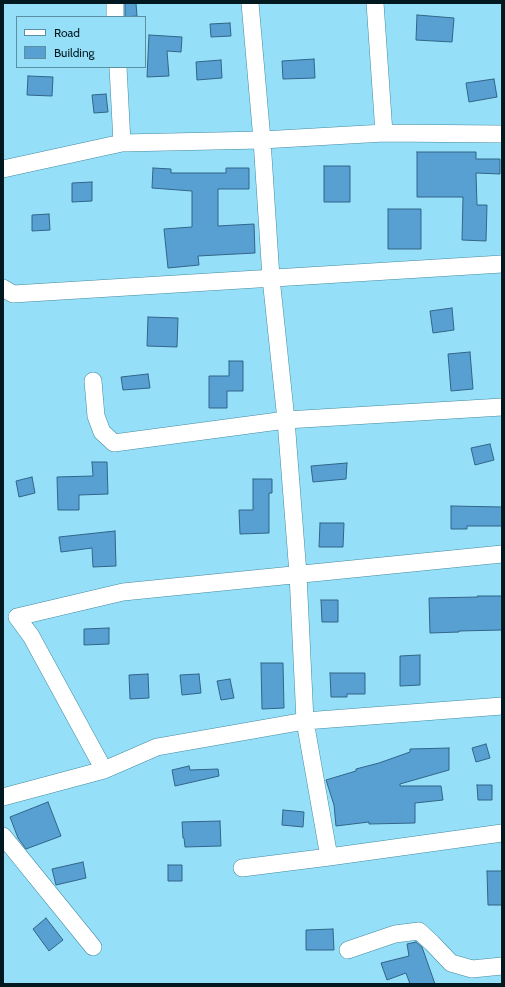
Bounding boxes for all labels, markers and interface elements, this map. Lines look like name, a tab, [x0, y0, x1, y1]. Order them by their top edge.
legend	[16, 16, 146, 68]
text: Road	[54, 25, 80, 40]
text: Building	[54, 45, 95, 60]

